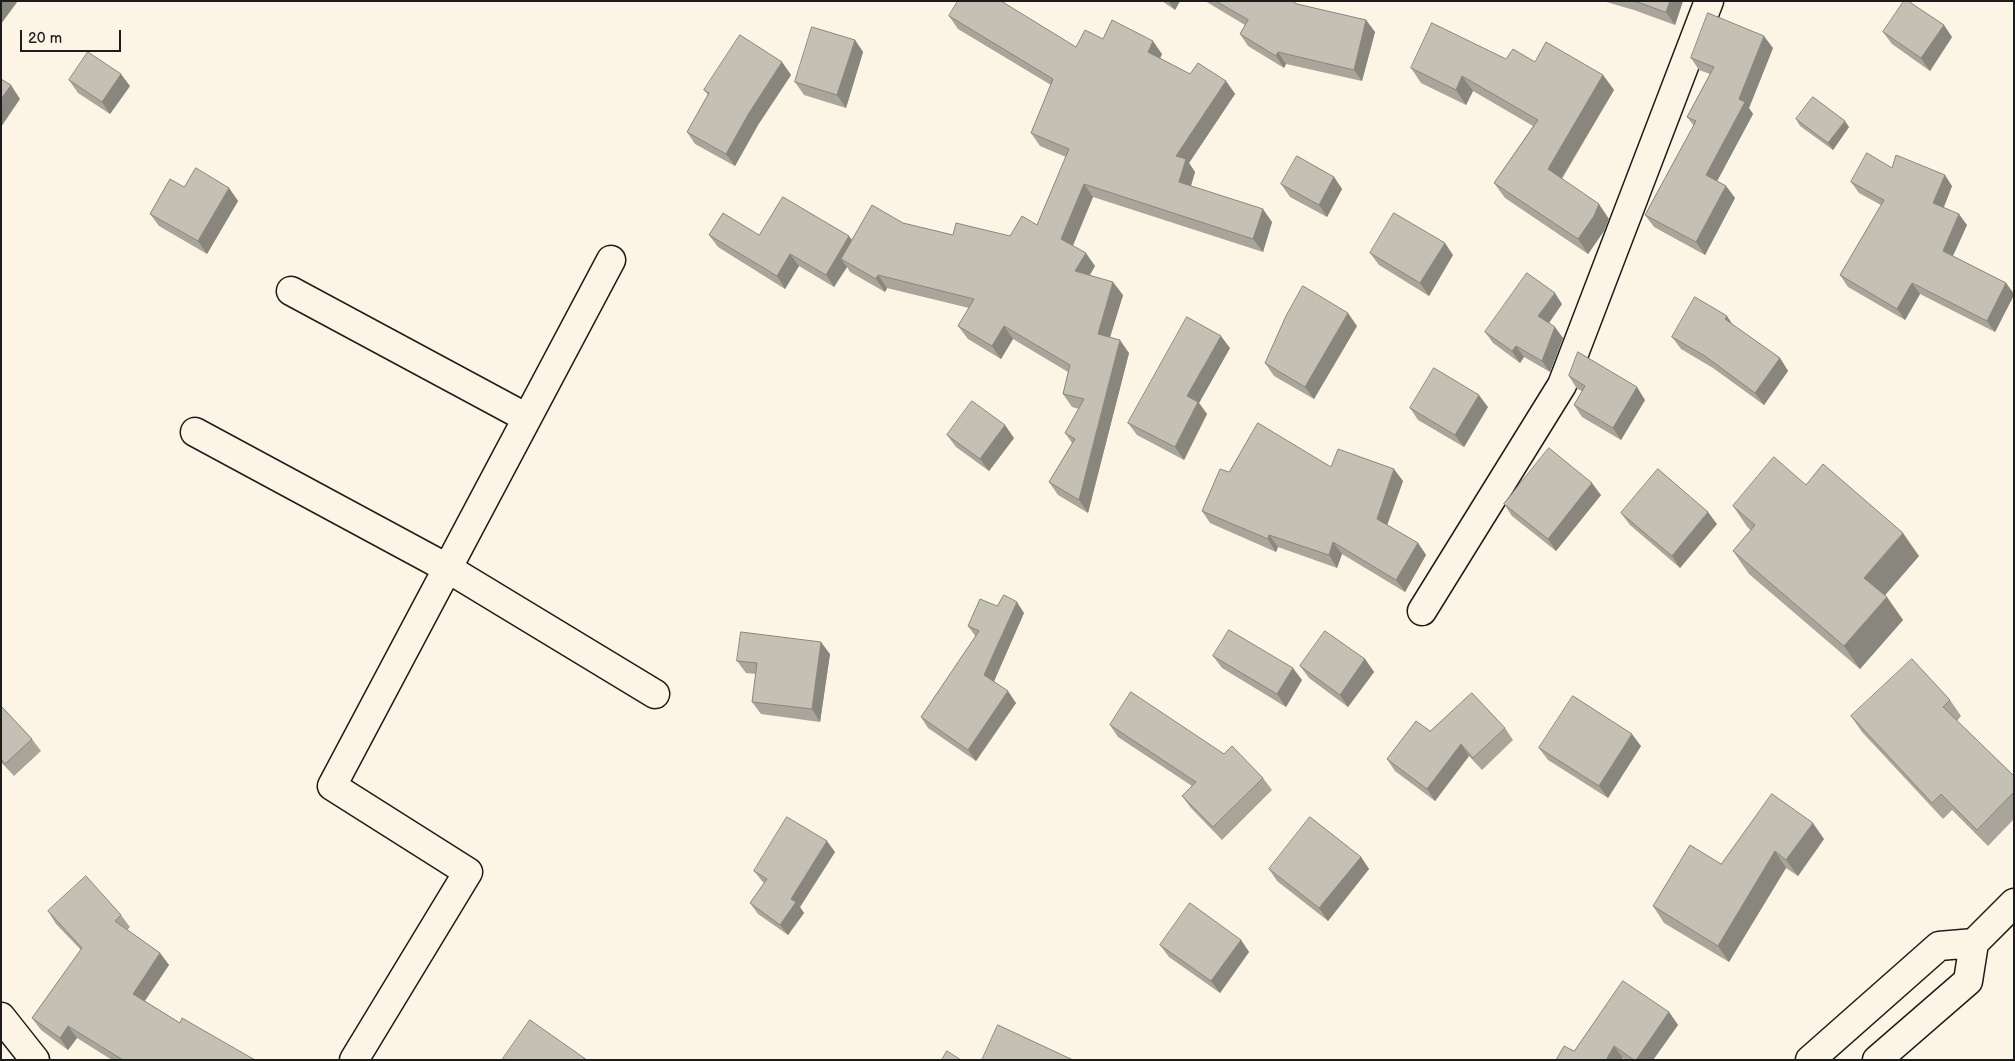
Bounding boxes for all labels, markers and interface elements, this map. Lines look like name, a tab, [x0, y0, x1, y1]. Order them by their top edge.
scale bar	[22, 20, 124, 52]
text: 20 m	[28, 29, 62, 48]

